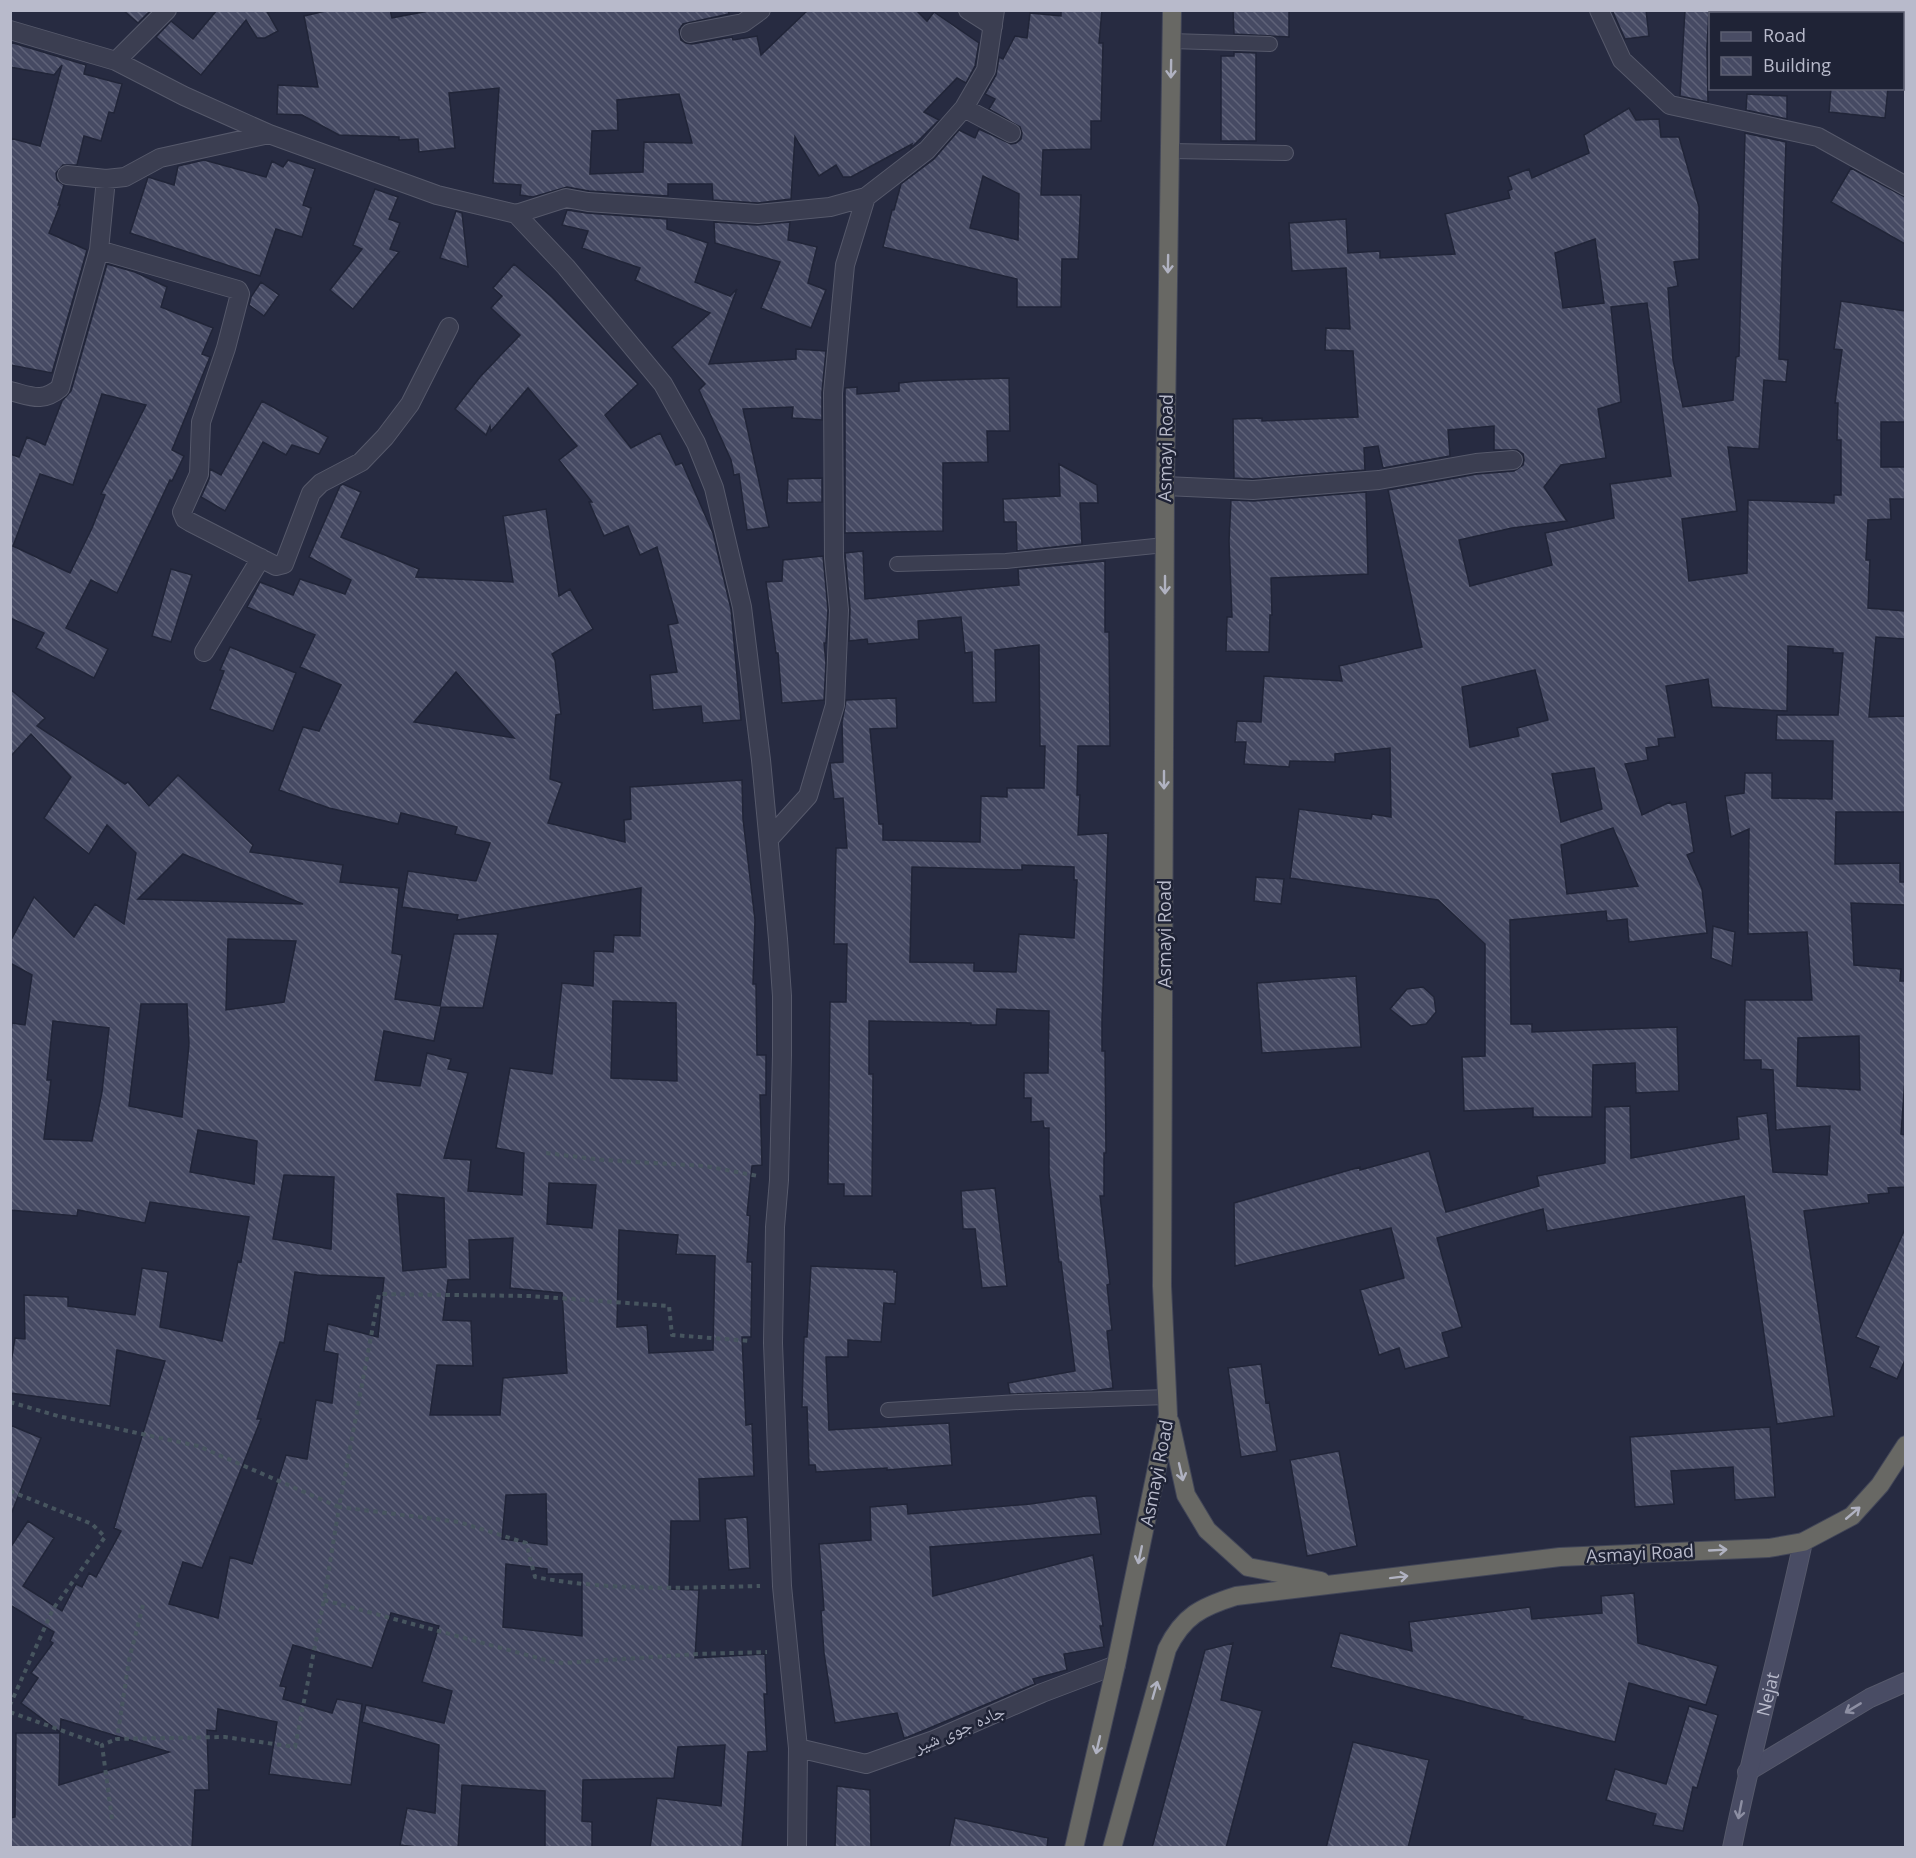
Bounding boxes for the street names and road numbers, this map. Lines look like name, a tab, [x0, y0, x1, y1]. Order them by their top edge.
street label: Asmayi Road	[1152, 394, 1178, 502]
street label: Asmayi Road	[1152, 880, 1176, 988]
street label: Asmayi Road	[1134, 1418, 1178, 1528]
street label: Asmayi Road	[1586, 1538, 1694, 1568]
street label: Nejat	[1750, 1669, 1784, 1719]
street label: جاده جوی شیر	[909, 1698, 1008, 1758]

